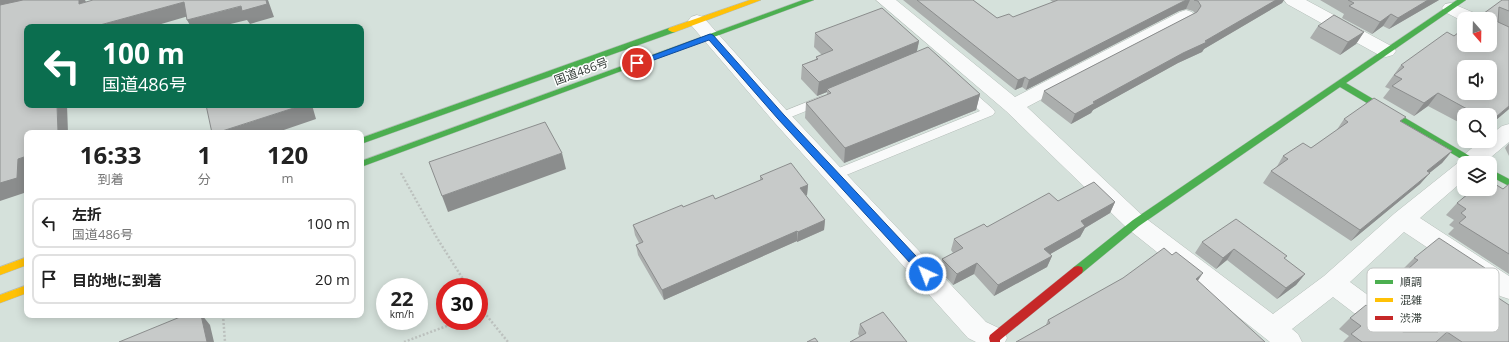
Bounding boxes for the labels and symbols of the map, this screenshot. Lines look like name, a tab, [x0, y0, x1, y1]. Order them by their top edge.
north arrow	[1457, 12, 1497, 52]
pin	[620, 46, 654, 80]
street label: 国道486号	[552, 53, 610, 89]
position arrow	[905, 253, 947, 295]
legend	[1367, 268, 1499, 332]
text: 順調	[1400, 274, 1422, 289]
speed limit sign: 30	[436, 278, 488, 330]
text: 混雑	[1400, 292, 1422, 307]
text: 渋滞	[1400, 310, 1422, 325]

